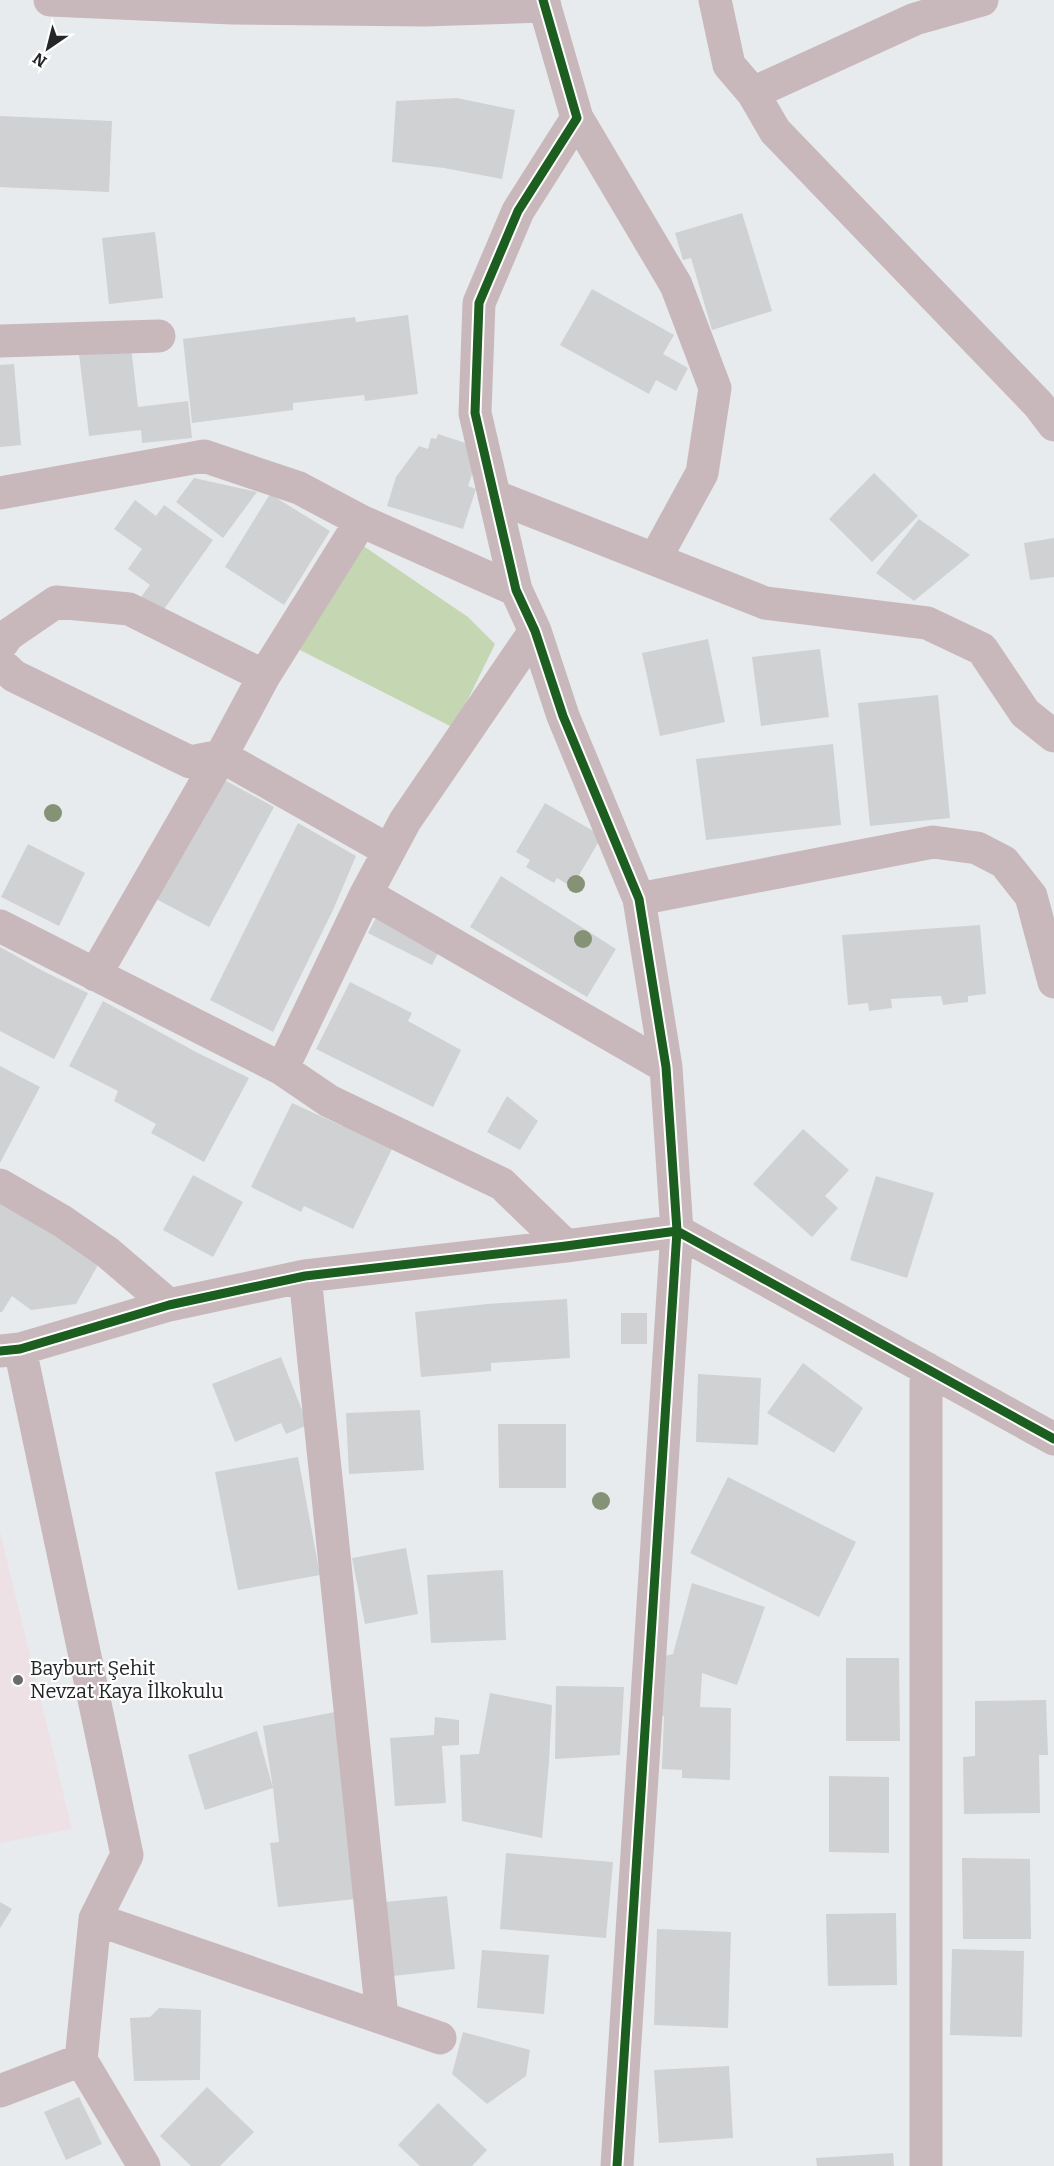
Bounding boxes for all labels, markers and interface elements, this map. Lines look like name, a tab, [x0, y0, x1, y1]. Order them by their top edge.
north arrow	[18, 18, 78, 78]
text: N	[29, 49, 50, 71]
place label: Bayburt Şehit Nevzat Kaya İlkokulu	[30, 1656, 224, 1703]
marker: Bayburt Şehit Nevzat Kaya İlkokulu	[11, 1673, 25, 1687]

